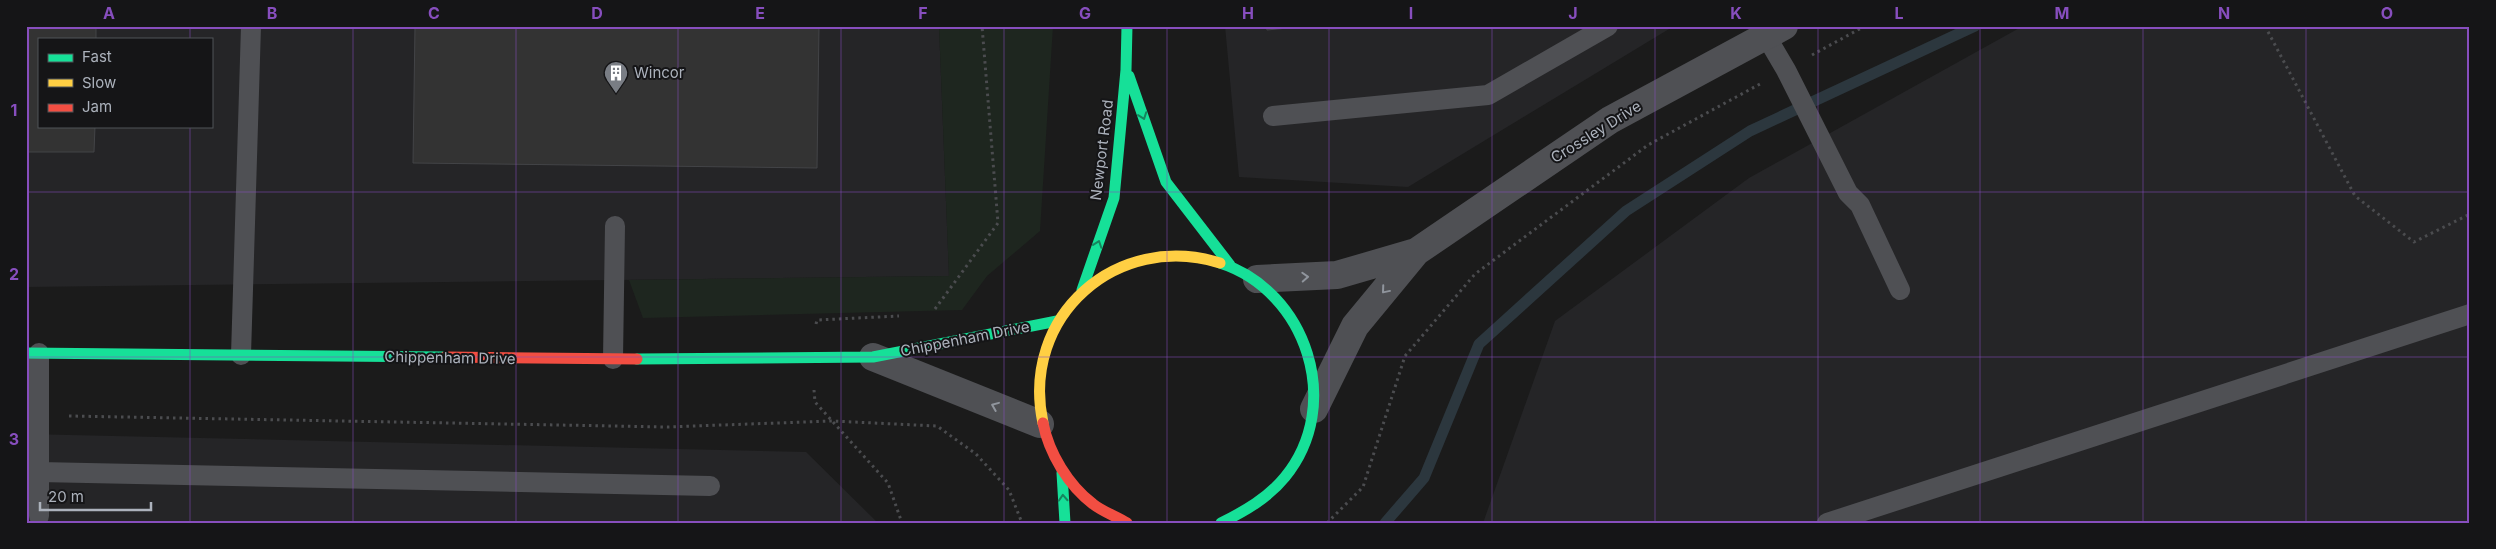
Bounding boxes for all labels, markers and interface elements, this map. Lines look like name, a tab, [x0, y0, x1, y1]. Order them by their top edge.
text: A	[103, 3, 115, 23]
text: B	[267, 3, 277, 23]
text: C	[428, 3, 440, 23]
text: D	[591, 3, 603, 23]
text: E	[755, 3, 765, 23]
text: F	[918, 3, 928, 23]
text: G	[1079, 3, 1091, 23]
text: H	[1242, 3, 1254, 23]
text: I	[1409, 3, 1413, 23]
text: J	[1568, 3, 1578, 23]
text: K	[1730, 3, 1742, 23]
text: L	[1894, 3, 1904, 23]
text: M	[2055, 3, 2069, 23]
text: N	[2218, 3, 2230, 23]
text: O	[2381, 3, 2393, 23]
legend	[38, 38, 212, 128]
text: Fast	[82, 47, 112, 66]
building icon: Wincor	[603, 60, 629, 94]
place label: Wincor	[634, 63, 685, 82]
text: Slow	[82, 73, 116, 92]
street label: Crossley Drive	[1547, 96, 1645, 167]
text: Jam	[82, 97, 112, 116]
street label: Newport Road	[1086, 98, 1117, 201]
text: 1	[11, 100, 17, 120]
one-way arrow	[1137, 111, 1147, 120]
one-way arrow	[1092, 240, 1102, 249]
text: 2	[9, 264, 19, 284]
one-way arrow	[1302, 271, 1310, 282]
one-way arrow	[1382, 284, 1391, 293]
street label: Chippenham Drive	[899, 317, 1031, 360]
street label: Chippenham Drive	[384, 347, 516, 368]
one-way arrow	[991, 401, 1000, 412]
text: 3	[9, 429, 19, 449]
scale bar	[40, 479, 151, 511]
text: 20 m	[48, 487, 84, 506]
one-way arrow	[1058, 494, 1069, 502]

